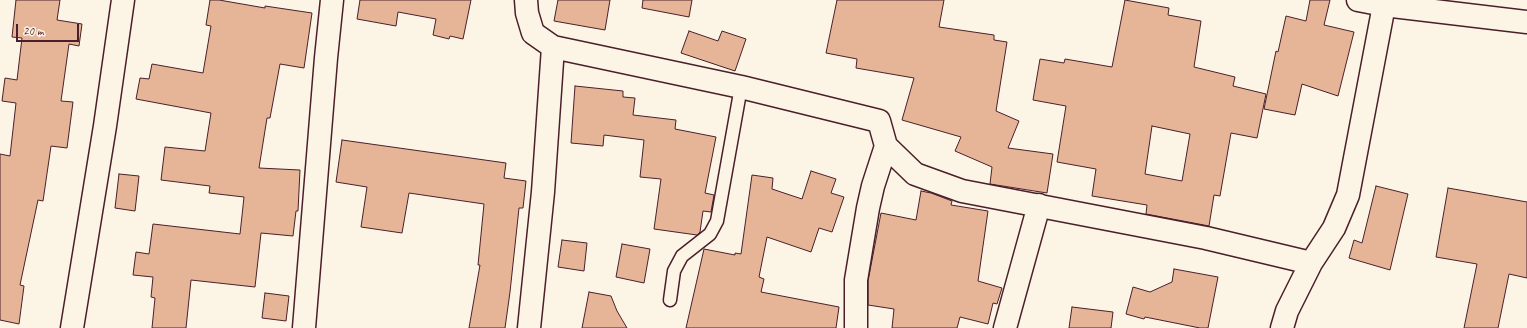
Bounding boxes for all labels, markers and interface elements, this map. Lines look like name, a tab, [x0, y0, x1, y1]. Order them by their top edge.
scale bar	[18, 16, 81, 42]
text: 20 m	[23, 23, 43, 39]

